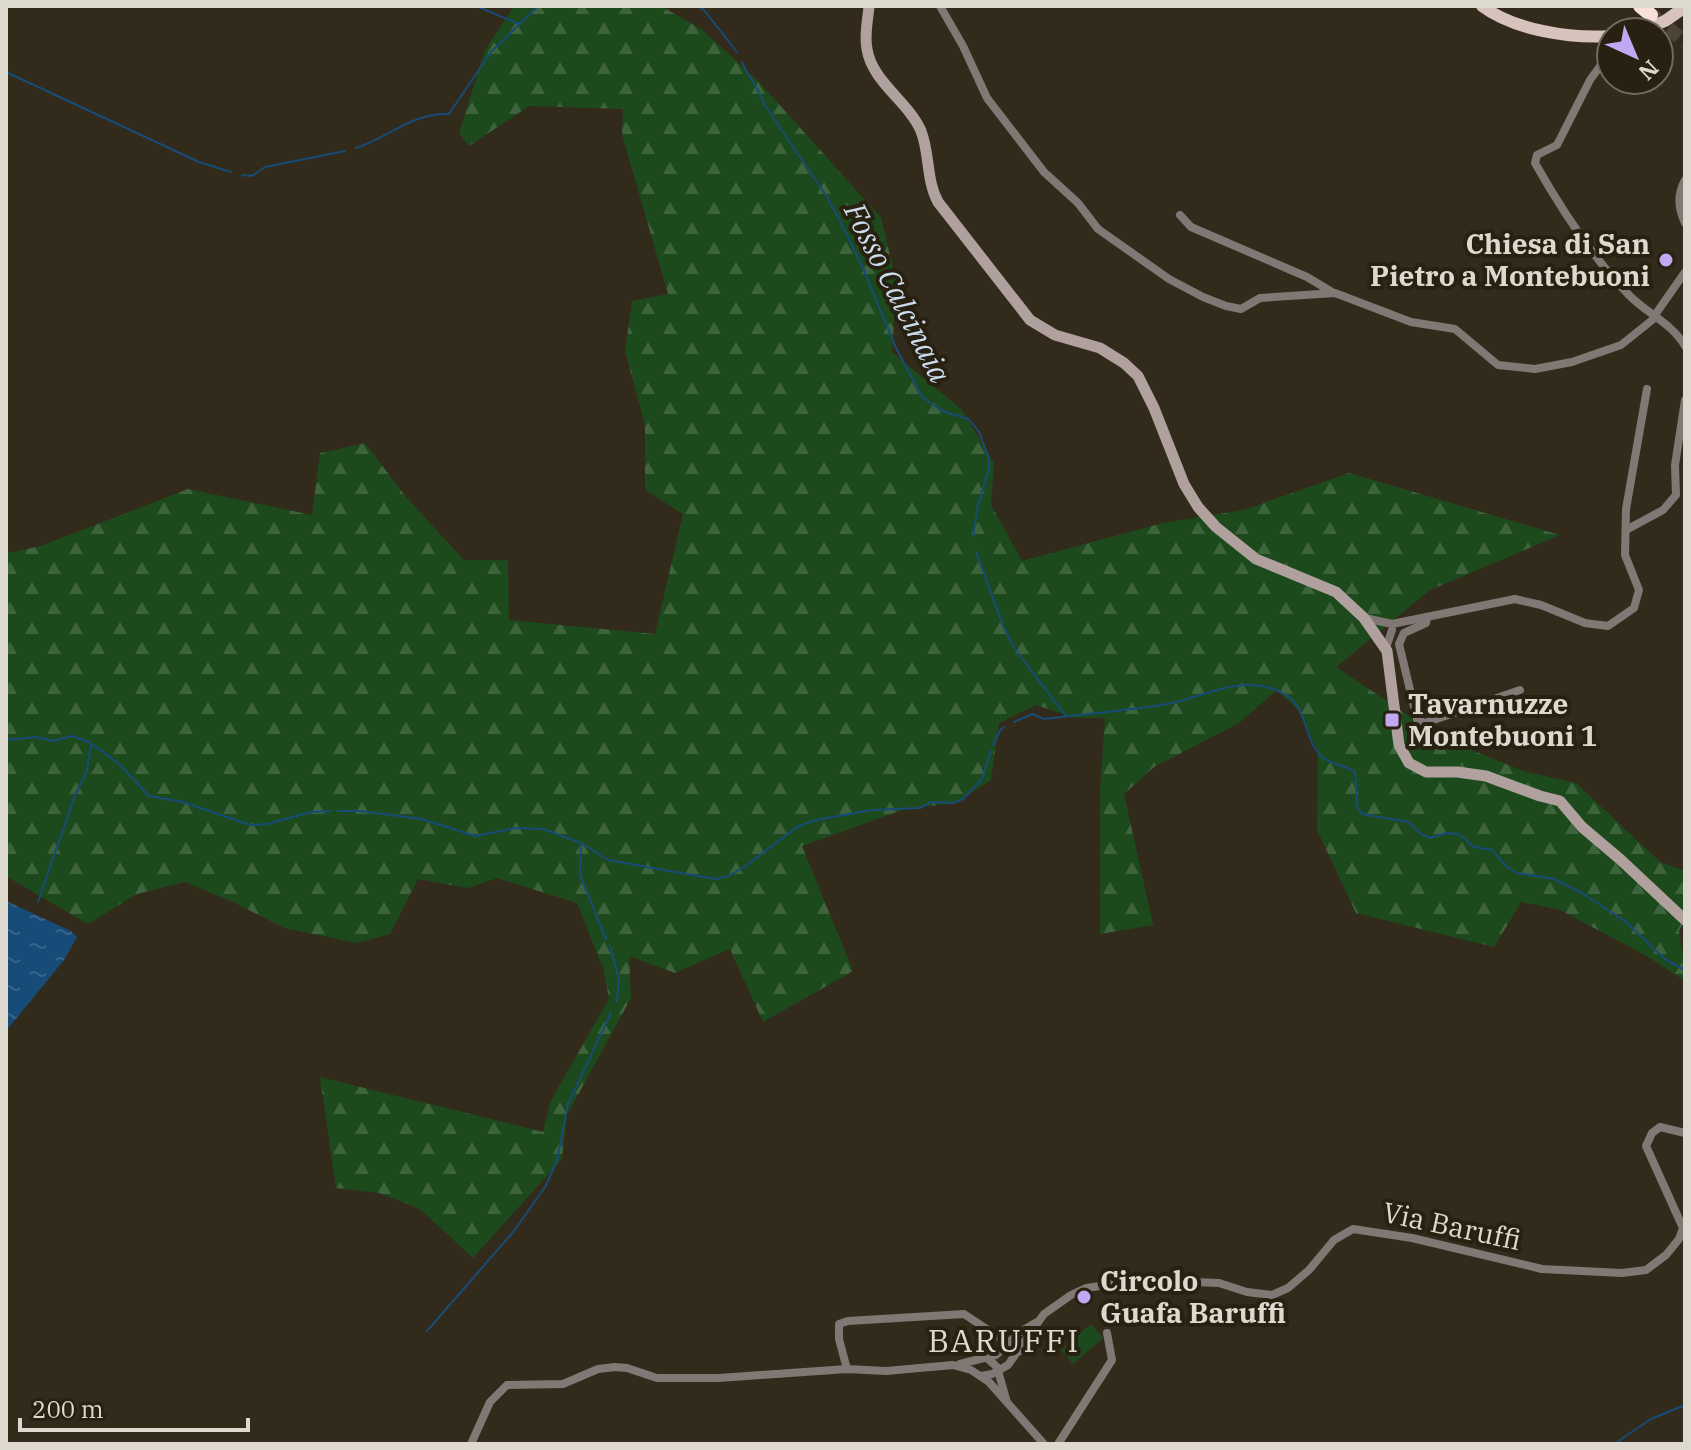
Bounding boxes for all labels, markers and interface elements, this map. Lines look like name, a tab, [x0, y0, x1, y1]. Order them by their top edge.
north arrow	[1595, 16, 1675, 96]
text: N	[1633, 54, 1666, 87]
water label: Fosso Calcinaia	[836, 195, 961, 390]
place label: Chiesa di San Pietro a Montebuoni	[1370, 225, 1650, 294]
marker: Chiesa di San Pietro a Montebuoni	[1657, 251, 1675, 269]
place label: Tavarnuzze Montebuoni 1	[1408, 685, 1597, 754]
marker: Tavarnuzze Montebuoni 1	[1383, 711, 1401, 729]
street label: Via Baruffi	[1380, 1193, 1525, 1258]
place label: Circolo Guafa Baruffi	[1100, 1262, 1286, 1331]
marker: Circolo Guafa Baruffi	[1075, 1288, 1093, 1306]
district label: BARUFFI	[928, 1319, 1080, 1361]
scale bar	[20, 1382, 248, 1432]
text: 200 m	[32, 1393, 104, 1425]

